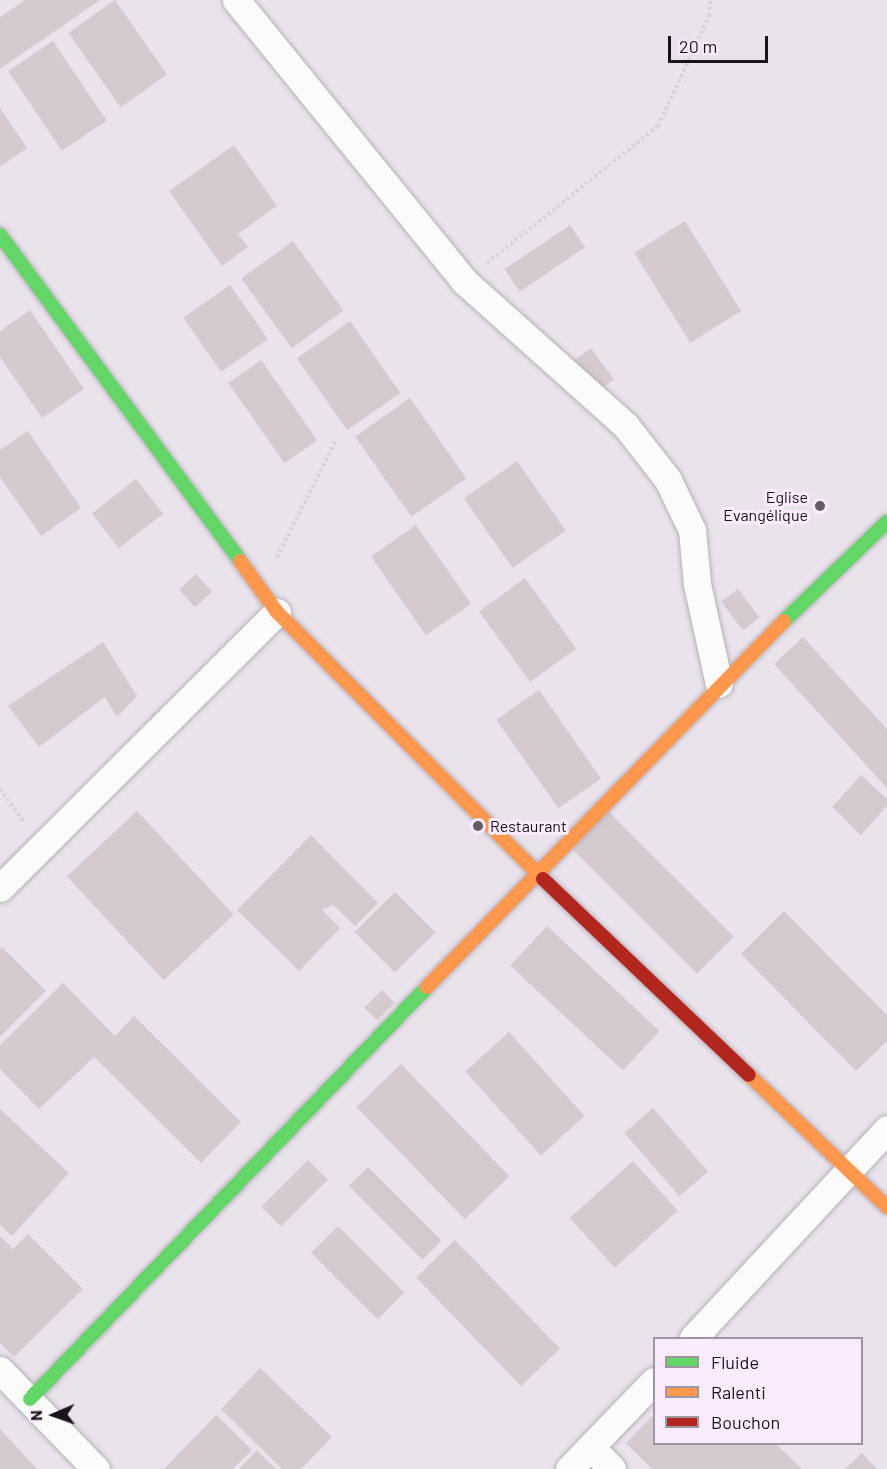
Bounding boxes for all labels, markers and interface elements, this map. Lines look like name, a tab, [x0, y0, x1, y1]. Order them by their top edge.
scale bar	[671, 24, 772, 62]
text: 20 m	[679, 35, 717, 57]
place label: Eglise Evangélique	[723, 487, 808, 525]
marker: Eglise Evangélique	[813, 499, 827, 513]
place label: Restaurant	[490, 816, 567, 836]
marker: Restaurant	[471, 819, 485, 833]
legend	[653, 1337, 863, 1445]
text: Fluide	[711, 1351, 759, 1373]
text: Ralenti	[711, 1381, 766, 1403]
north arrow	[24, 1385, 84, 1445]
text: N	[26, 1410, 45, 1421]
text: Bouchon	[711, 1411, 780, 1433]

